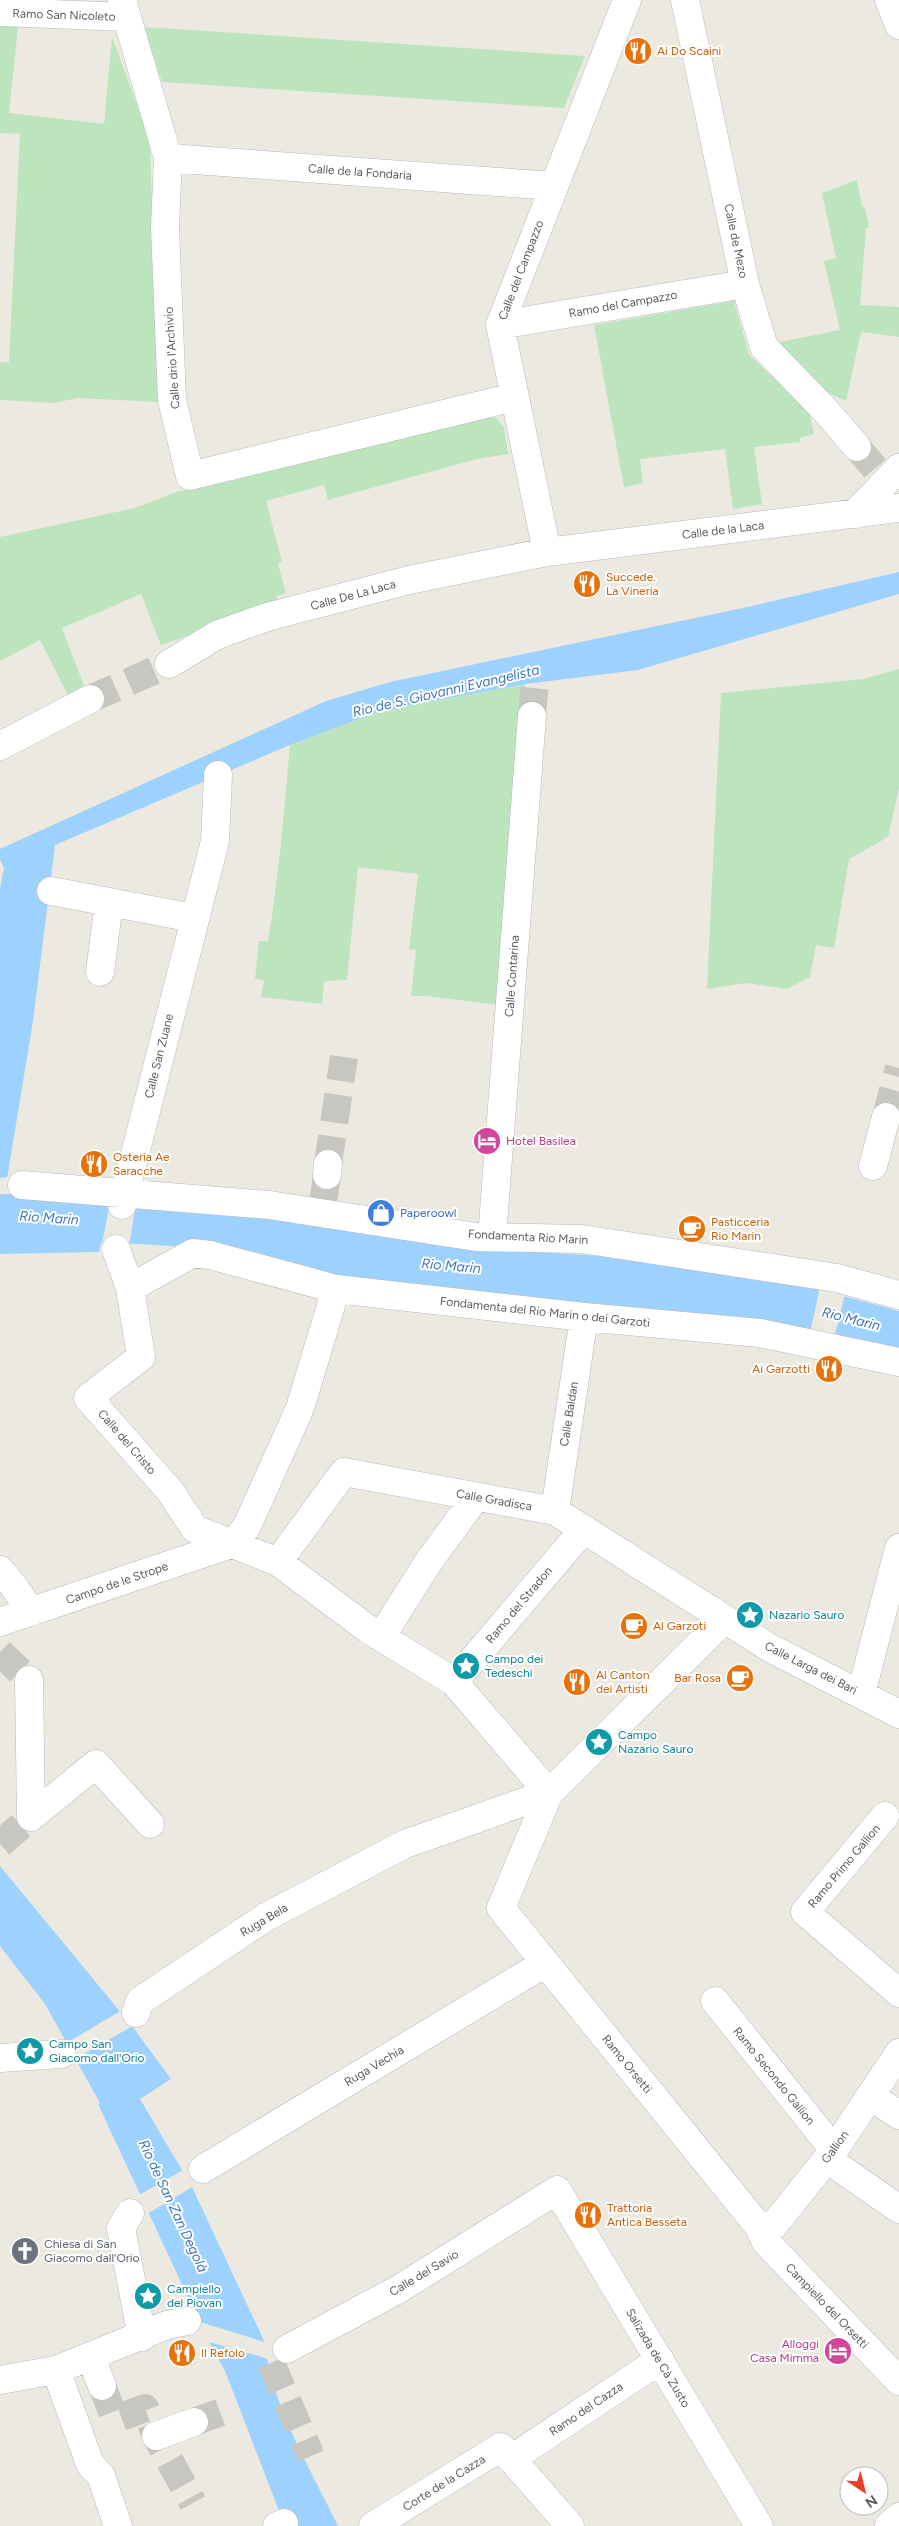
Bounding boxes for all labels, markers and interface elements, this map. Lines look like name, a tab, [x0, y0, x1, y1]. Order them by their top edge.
street label: Ramo San Nicoleto	[12, 6, 116, 24]
restaurant icon: Ai Do Scaini	[623, 36, 653, 66]
place label: Ai Do Scaini	[657, 44, 721, 58]
street label: Calle de la Fondaria	[308, 161, 412, 183]
street label: Calle de Mezo	[721, 203, 751, 280]
street label: Calle del Campazzo	[496, 218, 546, 322]
street label: Ramo del Campazzo	[568, 288, 678, 320]
street label: Calle drio l'Archivio	[161, 306, 183, 410]
street label: Calle de la Laca	[681, 518, 765, 542]
restaurant icon: Succede. La Vineria	[572, 569, 602, 599]
place label: Succede. La Vineria	[606, 570, 659, 598]
street label: Calle De La Laca	[309, 577, 397, 613]
water label: Rio de S. Giovanni Evangelista	[351, 661, 541, 721]
street label: Calle Contarina	[502, 935, 522, 1017]
street label: Calle San Zuane	[142, 1012, 176, 1100]
hotel icon: Hotel Basilea	[472, 1126, 502, 1156]
place label: Hotel Basilea	[506, 1134, 576, 1148]
restaurant icon: Osteria Ae Saracche	[79, 1149, 109, 1179]
place label: Osteria Ae Saracche	[113, 1150, 170, 1178]
shop icon: Paperoowl	[366, 1198, 396, 1228]
place label: Paperoowl	[400, 1206, 456, 1220]
water label: Rio Marin	[19, 1207, 79, 1229]
cafe icon: Pasticceria Rio Marin	[677, 1214, 707, 1244]
place label: Pasticceria Rio Marin	[711, 1215, 769, 1243]
street label: Fondamenta Rio Marin	[468, 1227, 589, 1247]
water label: Rio Marin	[421, 1255, 482, 1277]
street label: Fondamenta del Rio Marin o dei Garzoti	[439, 1294, 651, 1330]
water label: Rio Marin	[820, 1304, 882, 1334]
restaurant icon: Ai Garzotti	[814, 1354, 844, 1384]
place label: Ai Garzotti	[752, 1362, 810, 1376]
street label: Calle Baldan	[557, 1380, 581, 1447]
street label: Calle del Cristo	[95, 1407, 159, 1477]
street label: Calle Gradisca	[455, 1486, 533, 1514]
street label: Campo de le Strope	[64, 1559, 170, 1607]
street label: Ramo del Stradon	[483, 1564, 555, 1646]
place icon: Nazario Sauro	[735, 1600, 765, 1630]
place label: Nazario Sauro	[769, 1608, 844, 1622]
cafe icon: Al Garzoti	[619, 1611, 649, 1641]
place label: Al Garzoti	[653, 1619, 706, 1633]
street label: Calle Larga dei Bari	[762, 1639, 860, 1697]
place icon: Campo dei Tedeschi	[451, 1651, 481, 1681]
place label: Campo dei Tedeschi	[485, 1652, 543, 1680]
cafe icon: Bar Rosa	[725, 1663, 755, 1693]
restaurant icon: Al Canton dei Artisti	[562, 1667, 592, 1697]
place label: Al Canton dei Artisti	[596, 1668, 650, 1696]
place label: Bar Rosa	[674, 1671, 721, 1685]
place icon: Campo Nazario Sauro	[584, 1727, 614, 1757]
place label: Campo Nazario Sauro	[618, 1728, 693, 1756]
street label: Ramo Primo Gallion	[805, 1821, 883, 1911]
street label: Ruga Bela	[238, 1900, 290, 1940]
street label: Ramo Secondo Gallion	[730, 2024, 818, 2128]
street label: Ramo Orsetti	[599, 2032, 655, 2096]
place icon: Campo San Giacomo dall'Orio	[15, 2036, 45, 2066]
place label: Campo San Giacomo dall'Orio	[49, 2037, 145, 2065]
street label: Ruga Vechia	[342, 2043, 406, 2089]
street label: Gallion	[818, 2128, 852, 2166]
water label: Rio de San Zan Degolà	[135, 2137, 211, 2275]
restaurant icon: Trattoria Antica Besseta	[573, 2200, 603, 2230]
place label: Trattoria Antica Besseta	[607, 2201, 687, 2229]
church icon: Chiesa di San Giacomo dall'Orio	[10, 2236, 40, 2266]
place label: Chiesa di San Giacomo dall'Orio	[44, 2237, 140, 2265]
street label: Calle del Savio	[387, 2247, 461, 2299]
street label: Campiello del Orsetti	[783, 2260, 871, 2352]
place icon: Campiello del Piovan	[133, 2281, 163, 2311]
place label: Campiello del Piovan	[167, 2282, 222, 2310]
street label: Salizada de Cà Zusto	[623, 2306, 693, 2410]
hotel icon: Alloggi Casa Mimma	[823, 2336, 853, 2366]
place label: Alloggi Casa Mimma	[750, 2337, 819, 2365]
restaurant icon: Il Refolo	[167, 2338, 197, 2368]
place label: Il Refolo	[201, 2346, 245, 2360]
street label: Ramo del Cazza	[547, 2379, 625, 2439]
street label: Corte de la Cazza	[400, 2452, 488, 2514]
north arrow	[839, 2466, 889, 2516]
text: N	[862, 2491, 880, 2511]

